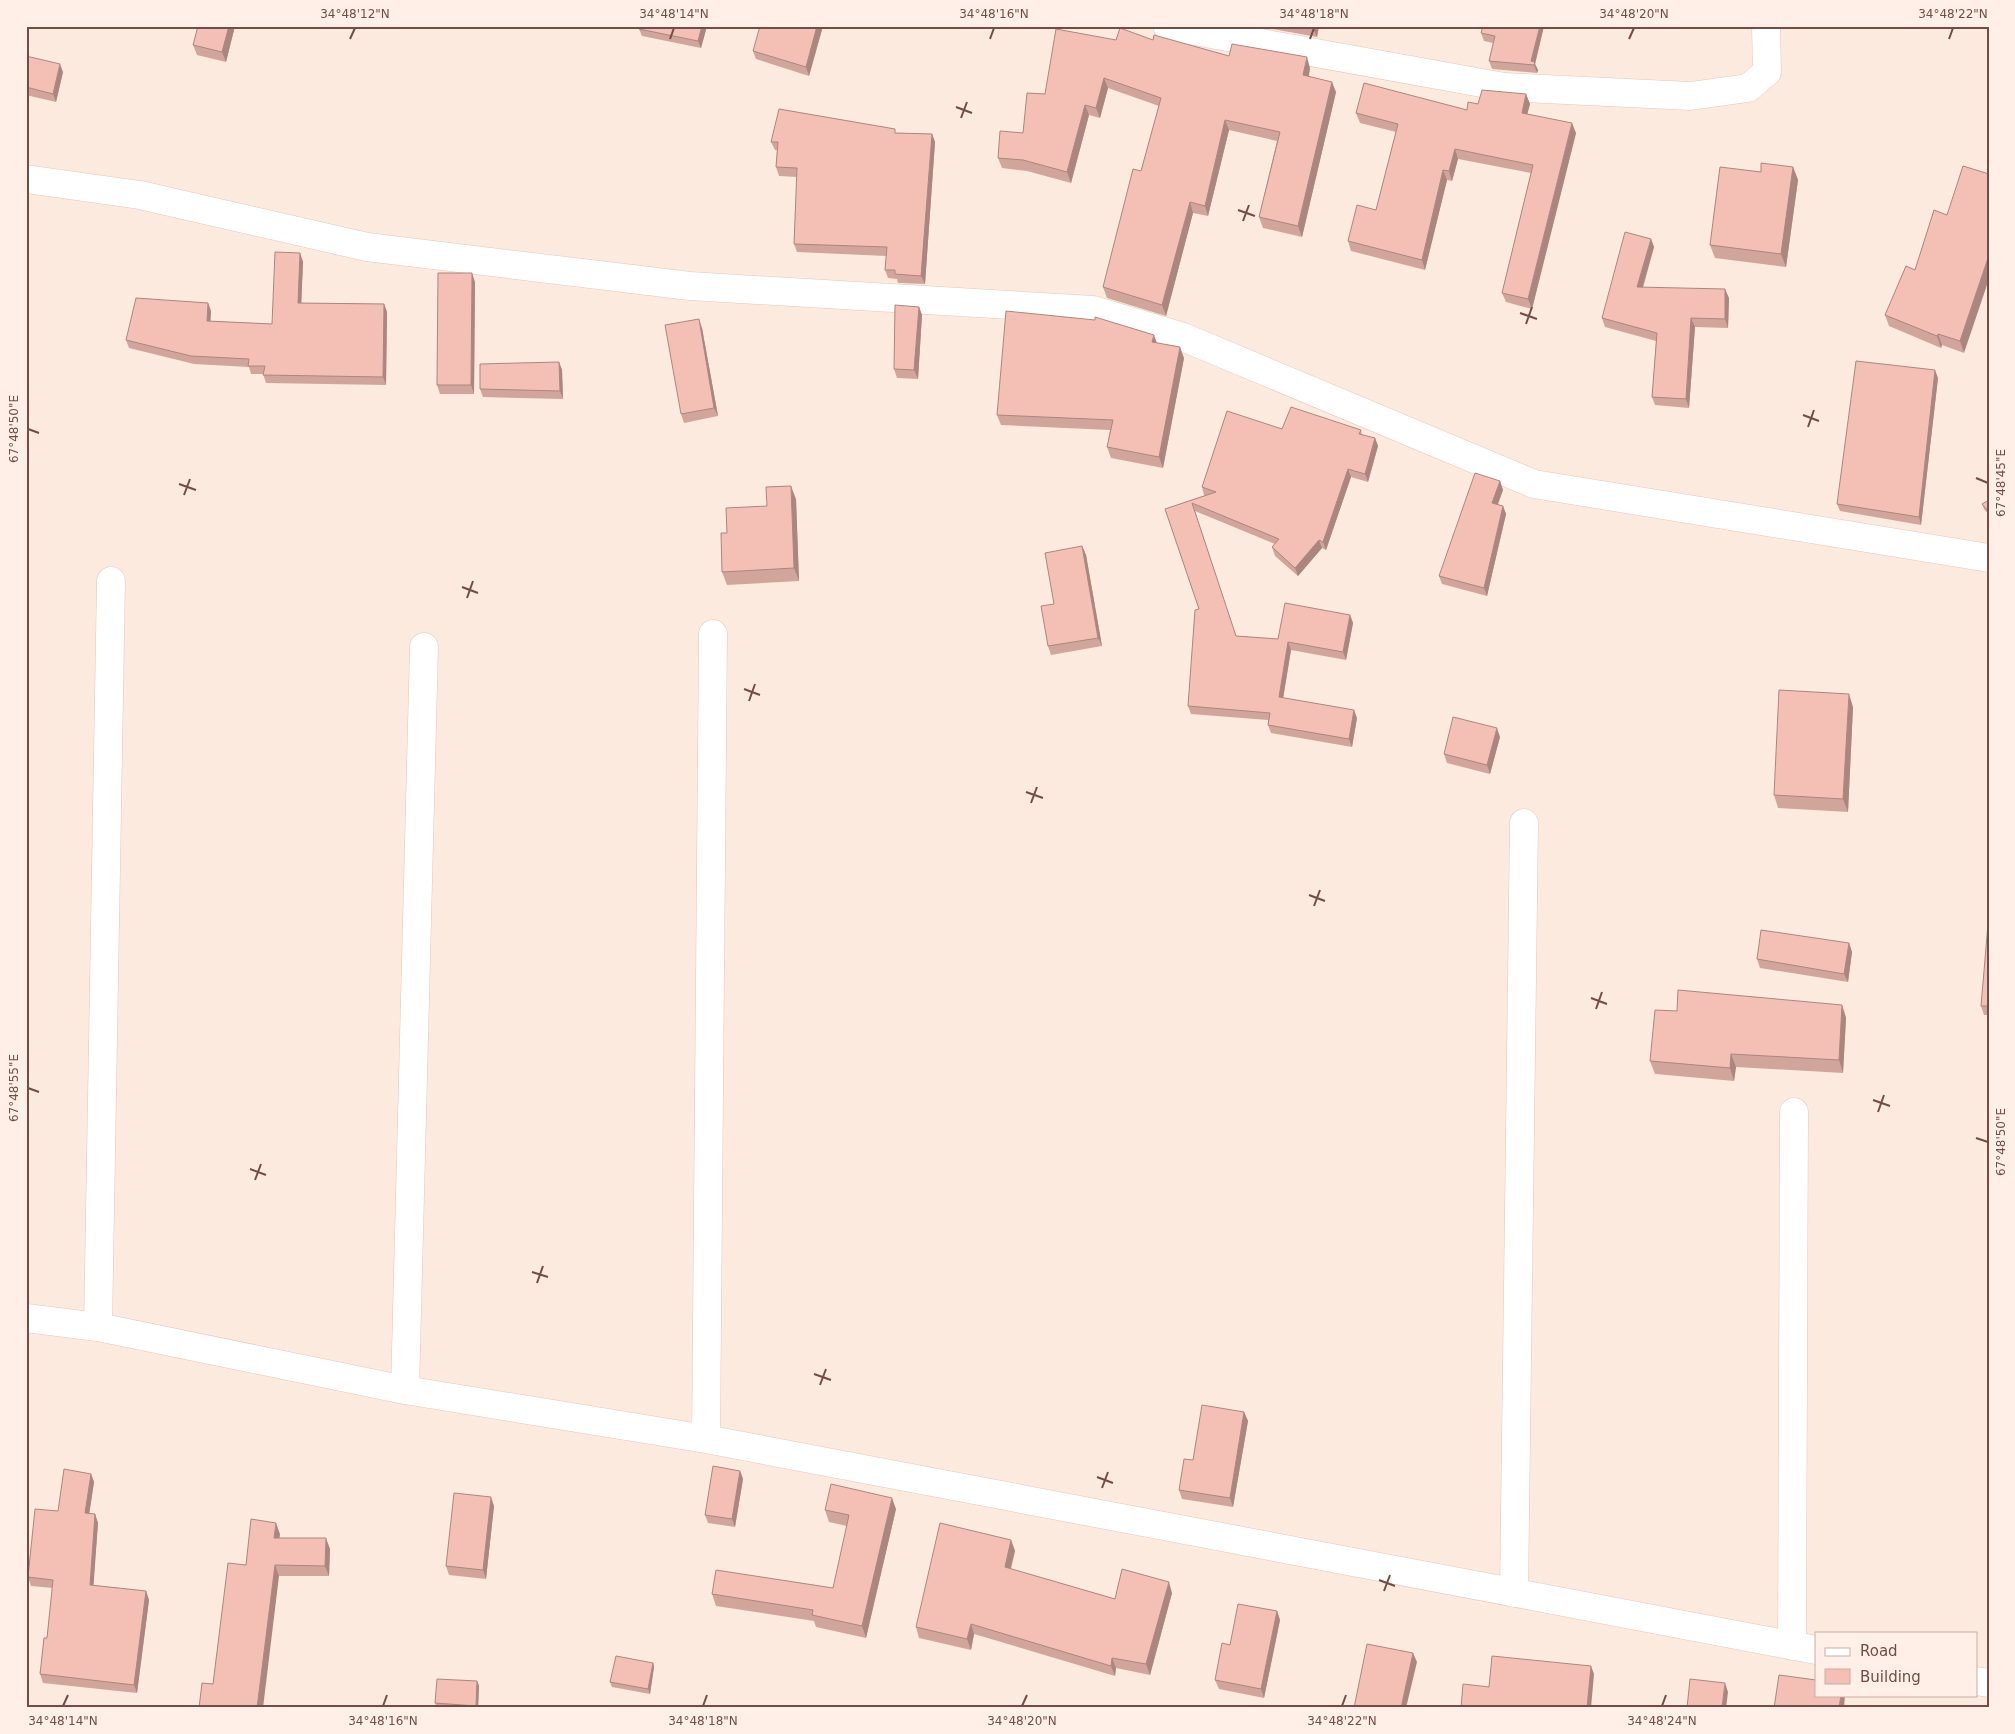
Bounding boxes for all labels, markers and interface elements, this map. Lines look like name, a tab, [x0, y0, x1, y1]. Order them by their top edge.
text: 34°48'12"N	[320, 7, 390, 21]
text: 34°48'14"N	[639, 7, 709, 21]
text: 34°48'16"N	[959, 7, 1029, 21]
text: 34°48'18"N	[1279, 7, 1349, 21]
text: 34°48'20"N	[1599, 7, 1669, 21]
text: 34°48'22"N	[1918, 7, 1988, 21]
text: 67°48'50"E	[7, 395, 21, 463]
text: 67°48'45"E	[1994, 449, 2008, 517]
text: 67°48'55"E	[7, 1054, 21, 1122]
text: 67°48'50"E	[1994, 1108, 2008, 1176]
legend	[1815, 1632, 1978, 1696]
text: Road	[1860, 1642, 1898, 1660]
text: Building	[1860, 1668, 1921, 1686]
text: 34°48'14"N	[28, 1714, 98, 1728]
text: 34°48'16"N	[348, 1714, 418, 1728]
text: 34°48'18"N	[668, 1714, 738, 1728]
text: 34°48'20"N	[987, 1714, 1057, 1728]
text: 34°48'22"N	[1307, 1714, 1377, 1728]
text: 34°48'24"N	[1627, 1714, 1697, 1728]

